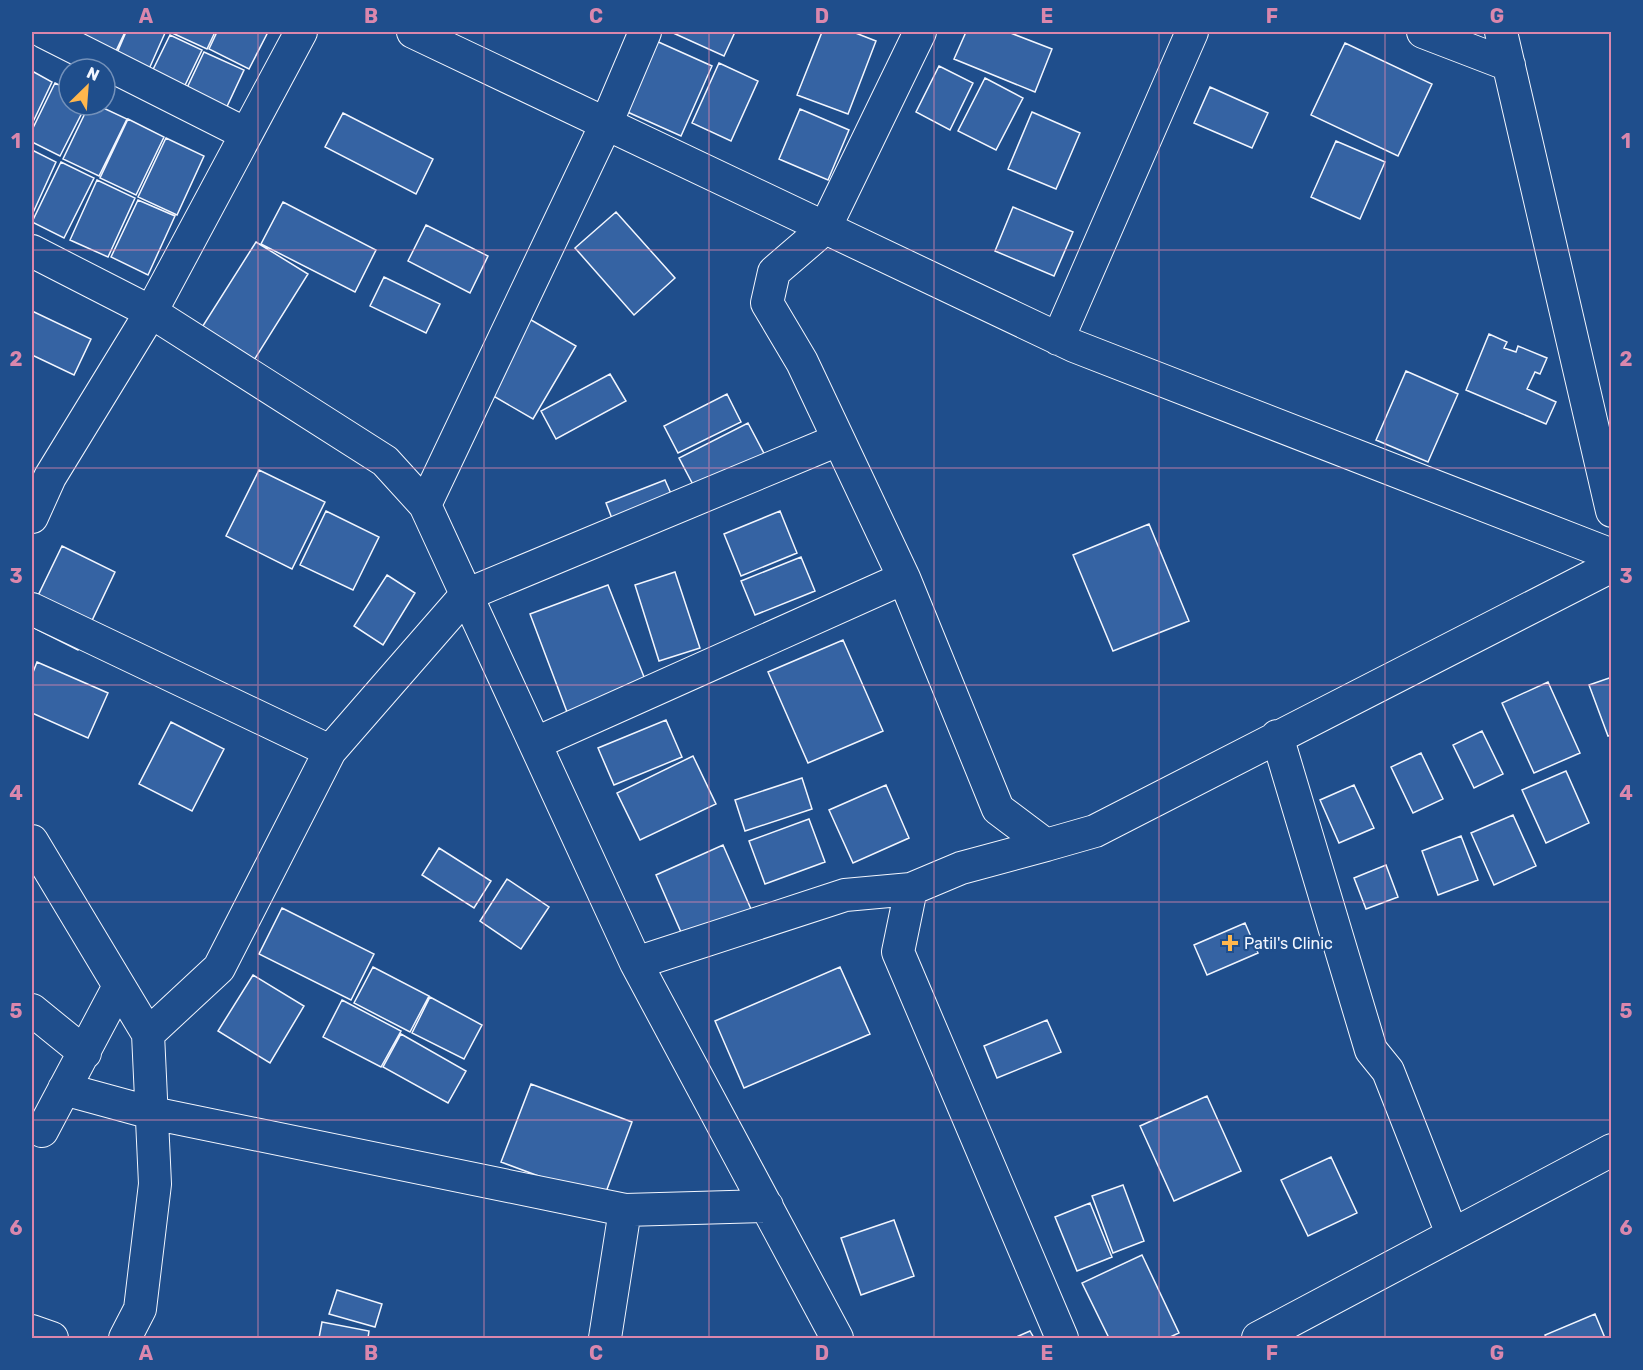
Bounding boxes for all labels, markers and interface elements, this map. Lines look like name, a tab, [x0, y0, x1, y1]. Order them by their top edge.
text: A	[139, 4, 154, 28]
text: B	[364, 4, 378, 28]
text: C	[589, 4, 603, 28]
text: D	[815, 4, 829, 28]
text: E	[1041, 4, 1053, 28]
text: F	[1266, 4, 1278, 28]
text: G	[1490, 4, 1504, 28]
north arrow	[57, 57, 117, 117]
text: N	[84, 63, 102, 85]
text: 1	[11, 129, 21, 153]
text: 1	[1621, 129, 1631, 153]
text: 2	[10, 347, 23, 371]
text: 2	[1620, 347, 1633, 371]
text: 3	[9, 564, 23, 588]
text: 3	[1619, 564, 1633, 588]
text: 4	[9, 781, 23, 805]
text: 4	[1619, 781, 1633, 805]
marker: Patil's Clinic	[1221, 934, 1239, 952]
place label: Patil's Clinic	[1244, 934, 1333, 953]
text: 5	[10, 999, 23, 1023]
text: 5	[1620, 999, 1633, 1023]
text: 6	[9, 1216, 23, 1240]
text: 6	[1619, 1216, 1633, 1240]
text: A	[139, 1341, 154, 1365]
text: B	[364, 1341, 378, 1365]
text: C	[589, 1341, 603, 1365]
text: D	[815, 1341, 829, 1365]
text: E	[1041, 1341, 1053, 1365]
text: F	[1266, 1341, 1278, 1365]
text: G	[1490, 1341, 1504, 1365]

